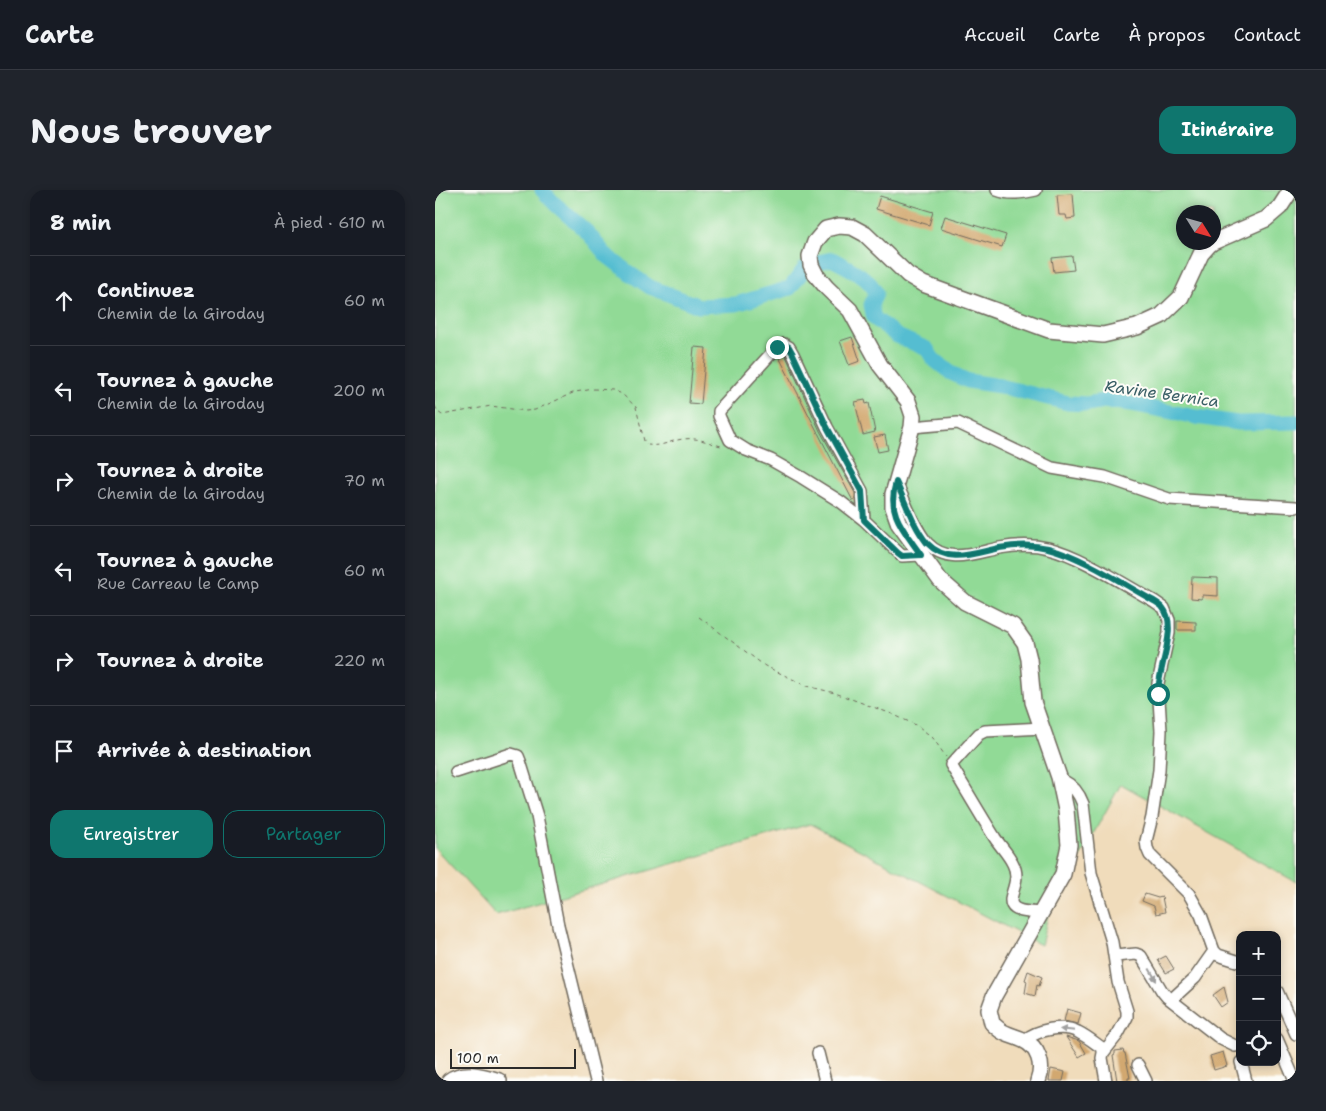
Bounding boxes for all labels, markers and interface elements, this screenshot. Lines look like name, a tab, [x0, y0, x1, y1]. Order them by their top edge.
text: Carte	[25, 19, 94, 51]
text: Accueil	[964, 23, 1025, 47]
text: Carte	[1053, 23, 1100, 47]
text: À propos	[1128, 23, 1206, 47]
text: Contact	[1234, 23, 1301, 47]
button: Itinéraire	[1159, 106, 1296, 154]
text: Nous trouver	[30, 107, 272, 154]
north arrow	[1176, 205, 1221, 250]
text: 8 min	[50, 209, 111, 237]
text: À pied · 610 m	[274, 212, 385, 233]
text: Continuez	[97, 278, 195, 303]
icon: ahead	[50, 287, 78, 315]
text: 60 m	[344, 290, 385, 311]
text: Chemin de la Giroday	[97, 303, 265, 324]
route end	[766, 336, 789, 359]
text: Tournez à gauche	[97, 368, 274, 393]
water label: Ravine Bernica	[1104, 375, 1220, 412]
icon: left	[50, 377, 78, 405]
text: 200 m	[333, 380, 385, 401]
text: Chemin de la Giroday	[97, 393, 265, 414]
text: Tournez à droite	[97, 458, 264, 483]
icon: right	[50, 467, 78, 495]
text: 70 m	[344, 470, 385, 491]
text: Chemin de la Giroday	[97, 483, 265, 504]
text: Tournez à gauche	[97, 548, 274, 573]
icon: left	[50, 557, 78, 585]
text: 60 m	[344, 560, 385, 581]
text: Rue Carreau le Camp	[97, 573, 259, 594]
icon: right	[50, 647, 78, 675]
text: Tournez à droite	[97, 648, 264, 673]
text: 220 m	[333, 650, 385, 671]
route start	[1147, 683, 1170, 706]
icon: arrive	[50, 737, 78, 765]
text: Arrivée à destination	[97, 738, 311, 763]
button: Enregistrer	[50, 810, 213, 858]
button: Partager	[223, 810, 385, 858]
map controls	[1236, 931, 1281, 1066]
button: +	[1236, 931, 1281, 976]
one-way arrow	[1148, 968, 1157, 982]
button: −	[1236, 976, 1281, 1021]
button: locate	[1236, 1021, 1281, 1066]
one-way arrow	[1058, 1025, 1074, 1033]
scale bar	[450, 1046, 576, 1069]
text: 100 m	[457, 1049, 499, 1067]

